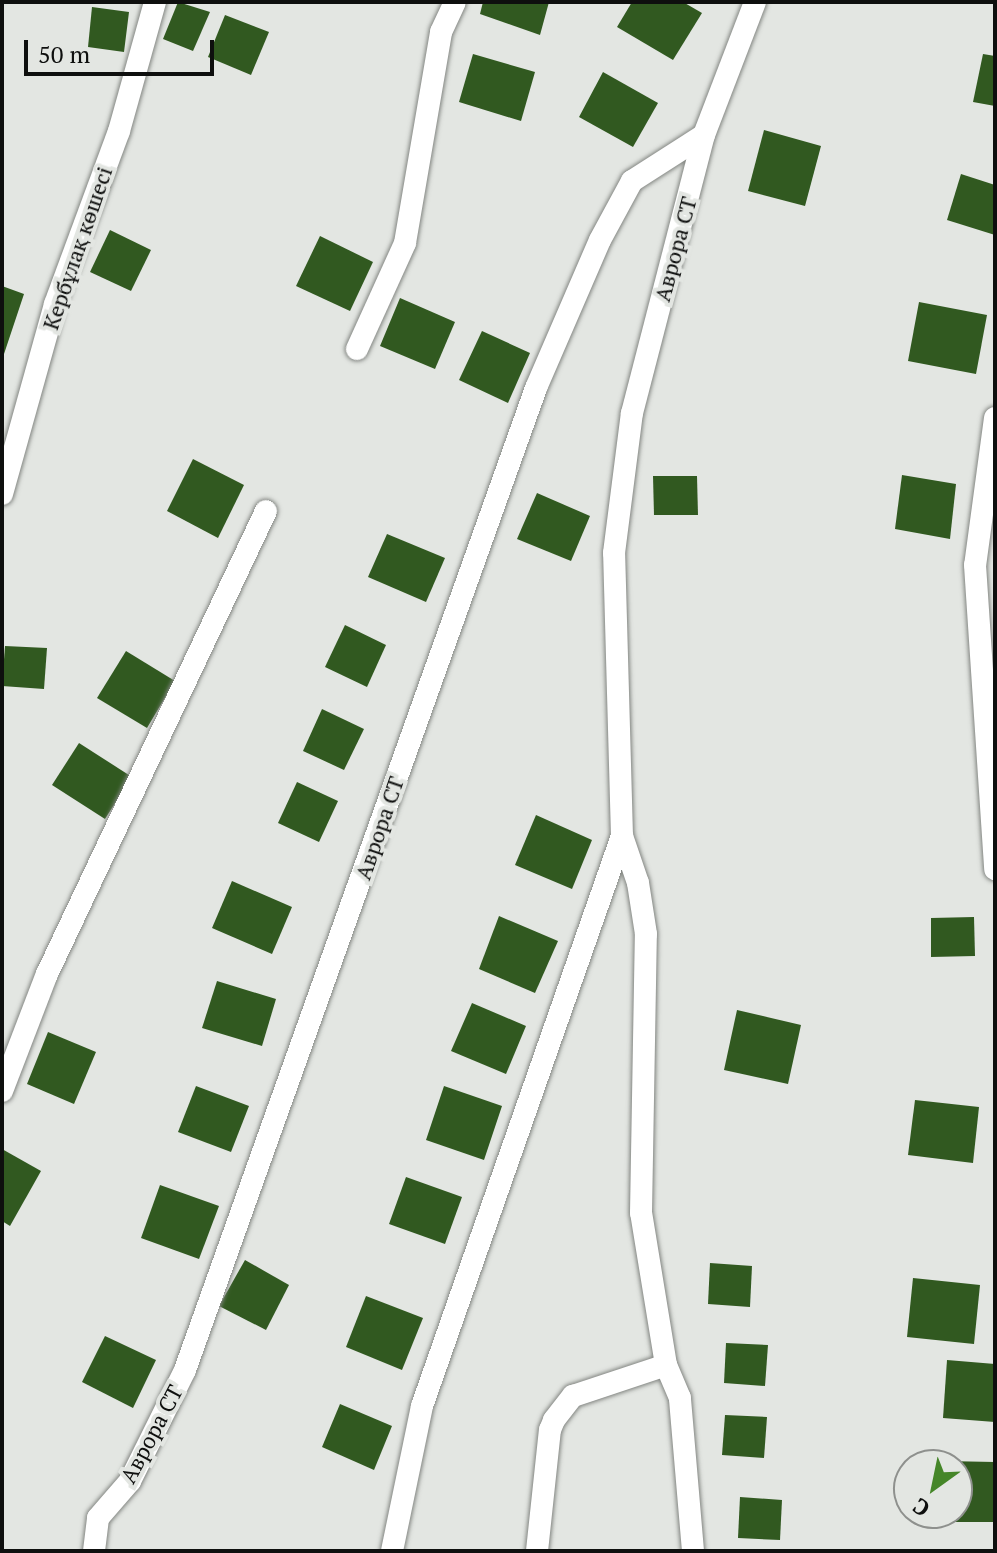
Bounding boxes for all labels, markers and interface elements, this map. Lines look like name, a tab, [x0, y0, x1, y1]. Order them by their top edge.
scale bar	[28, 24, 218, 74]
text: 50 m	[38, 38, 90, 70]
street label: Кербұлақ көшесі	[37, 163, 117, 333]
street label: Аврора СТ	[648, 194, 702, 304]
street label: Аврора СТ	[349, 773, 409, 883]
street label: Аврора СТ	[114, 1380, 188, 1488]
north arrow	[893, 1449, 973, 1529]
text: С	[907, 1492, 935, 1524]

